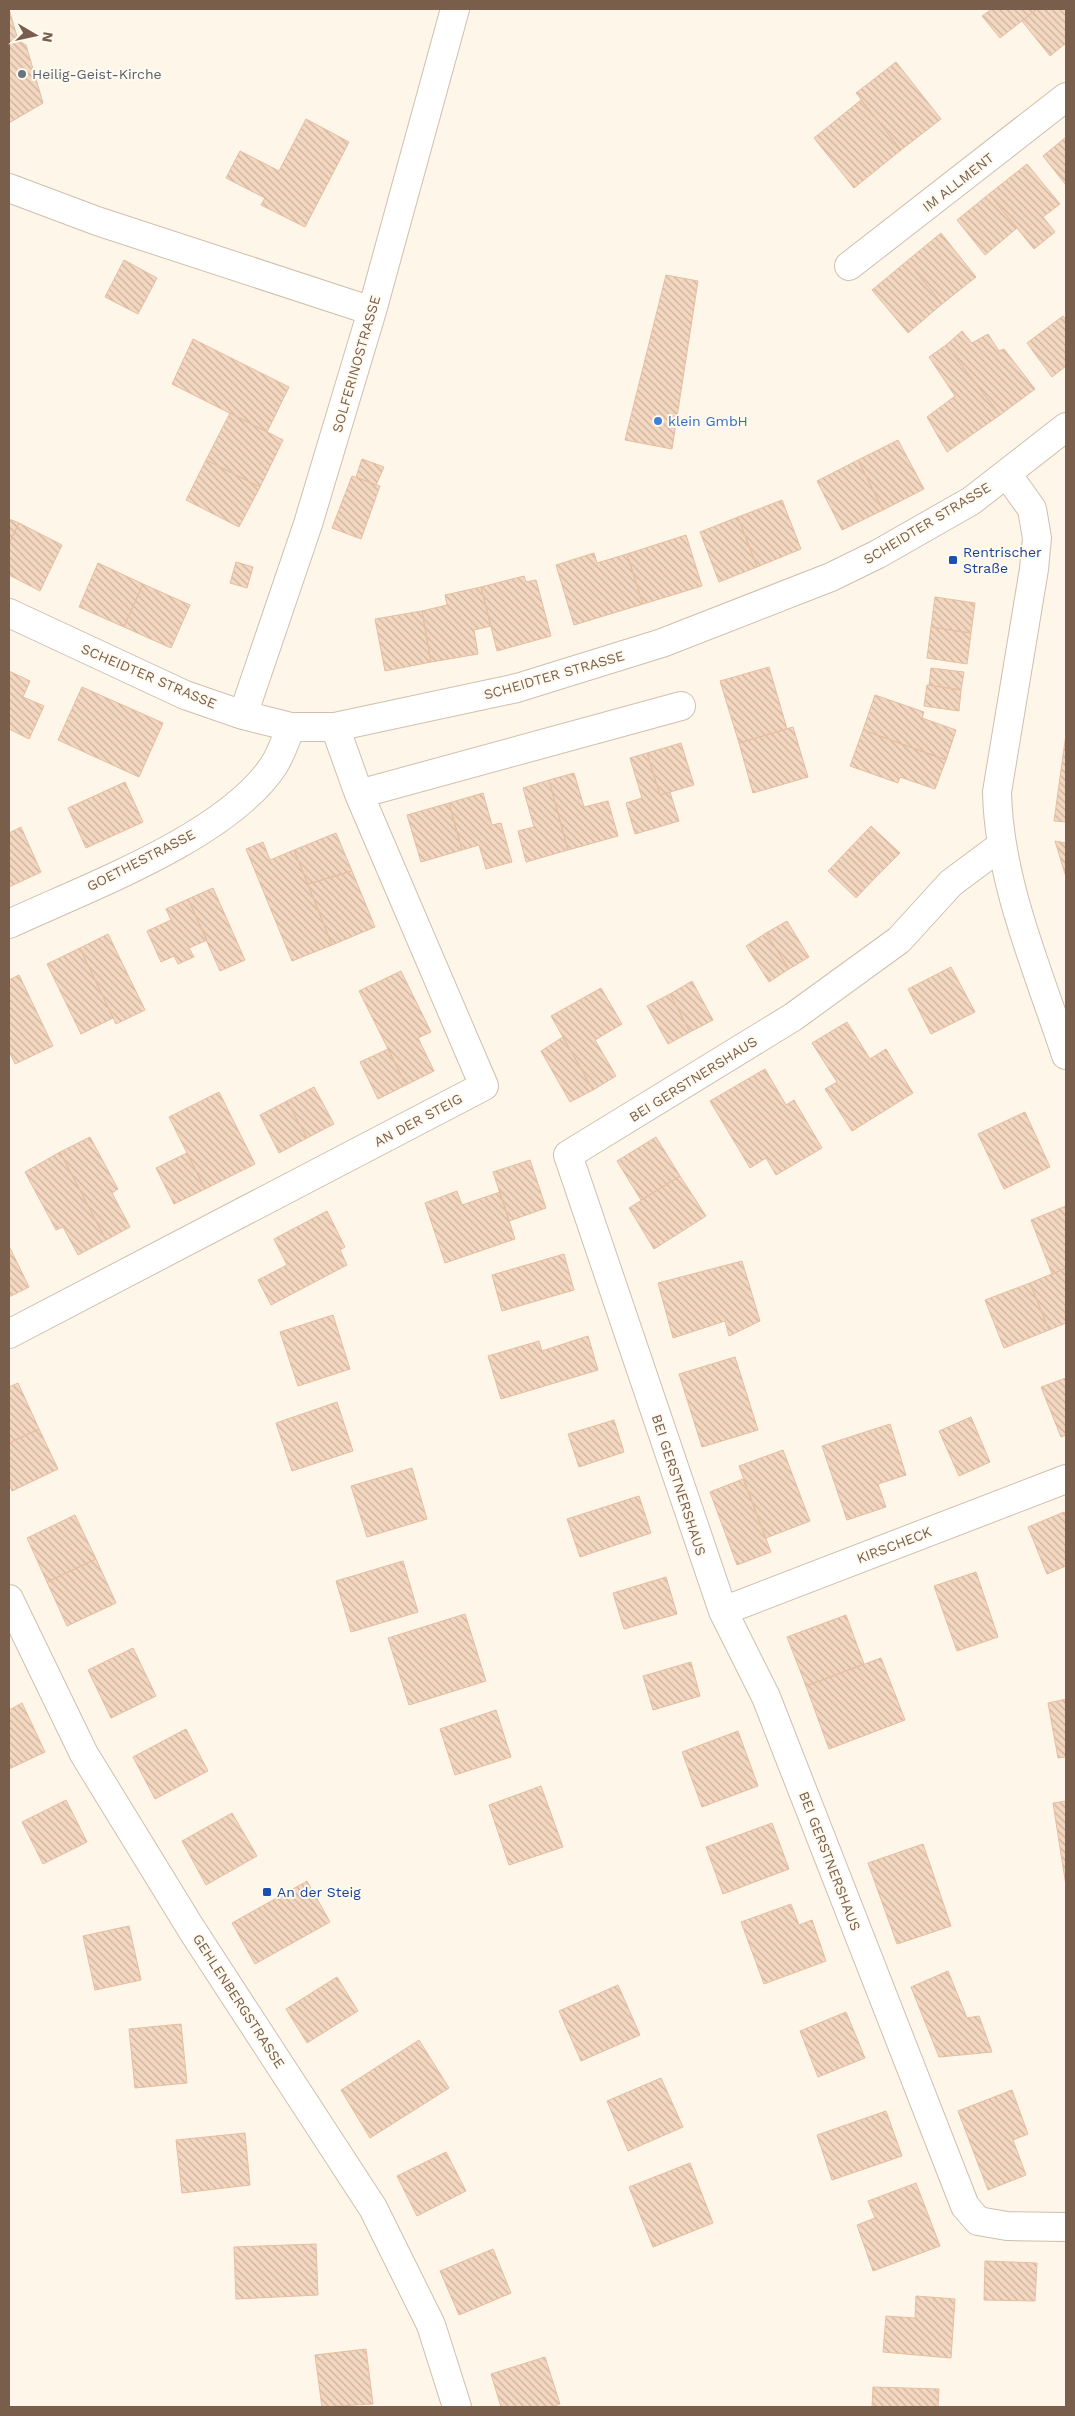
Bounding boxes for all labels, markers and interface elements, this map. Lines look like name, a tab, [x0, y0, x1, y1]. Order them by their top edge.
north arrow	[10, 10, 60, 60]
text: N	[39, 31, 57, 43]
place label: Heilig-Geist-Kirche	[32, 66, 162, 82]
marker: Heilig-Geist-Kirche	[16, 68, 28, 80]
street label: IM ALLMENT	[919, 149, 997, 215]
street label: SOLFERINOSTRASSE	[329, 294, 383, 434]
place label: klein GmbH	[668, 413, 748, 429]
marker: klein GmbH	[652, 415, 664, 427]
street label: SCHEIDTER STRASSE	[861, 479, 994, 567]
place label: Rentrischer Straße	[963, 544, 1042, 576]
marker: Rentrischer Straße	[947, 554, 959, 566]
street label: SCHEIDTER STRASSE	[79, 640, 219, 712]
street label: SCHEIDTER STRASSE	[482, 647, 626, 703]
street label: GOETHESTRASSE	[84, 826, 198, 894]
street label: BEI GERSTNERSHAUS	[626, 1033, 760, 1125]
street label: AN DER STEIG	[371, 1090, 465, 1150]
street label: BEI GERSTNERSHAUS	[649, 1412, 709, 1558]
street label: KIRSCHECK	[854, 1523, 934, 1567]
street label: BEI GERSTNERSHAUS	[796, 1789, 864, 1933]
place label: An der Steig	[277, 1884, 361, 1900]
marker: An der Steig	[261, 1886, 273, 1898]
street label: GEHLENBERGSTRASSE	[190, 1931, 288, 2071]

